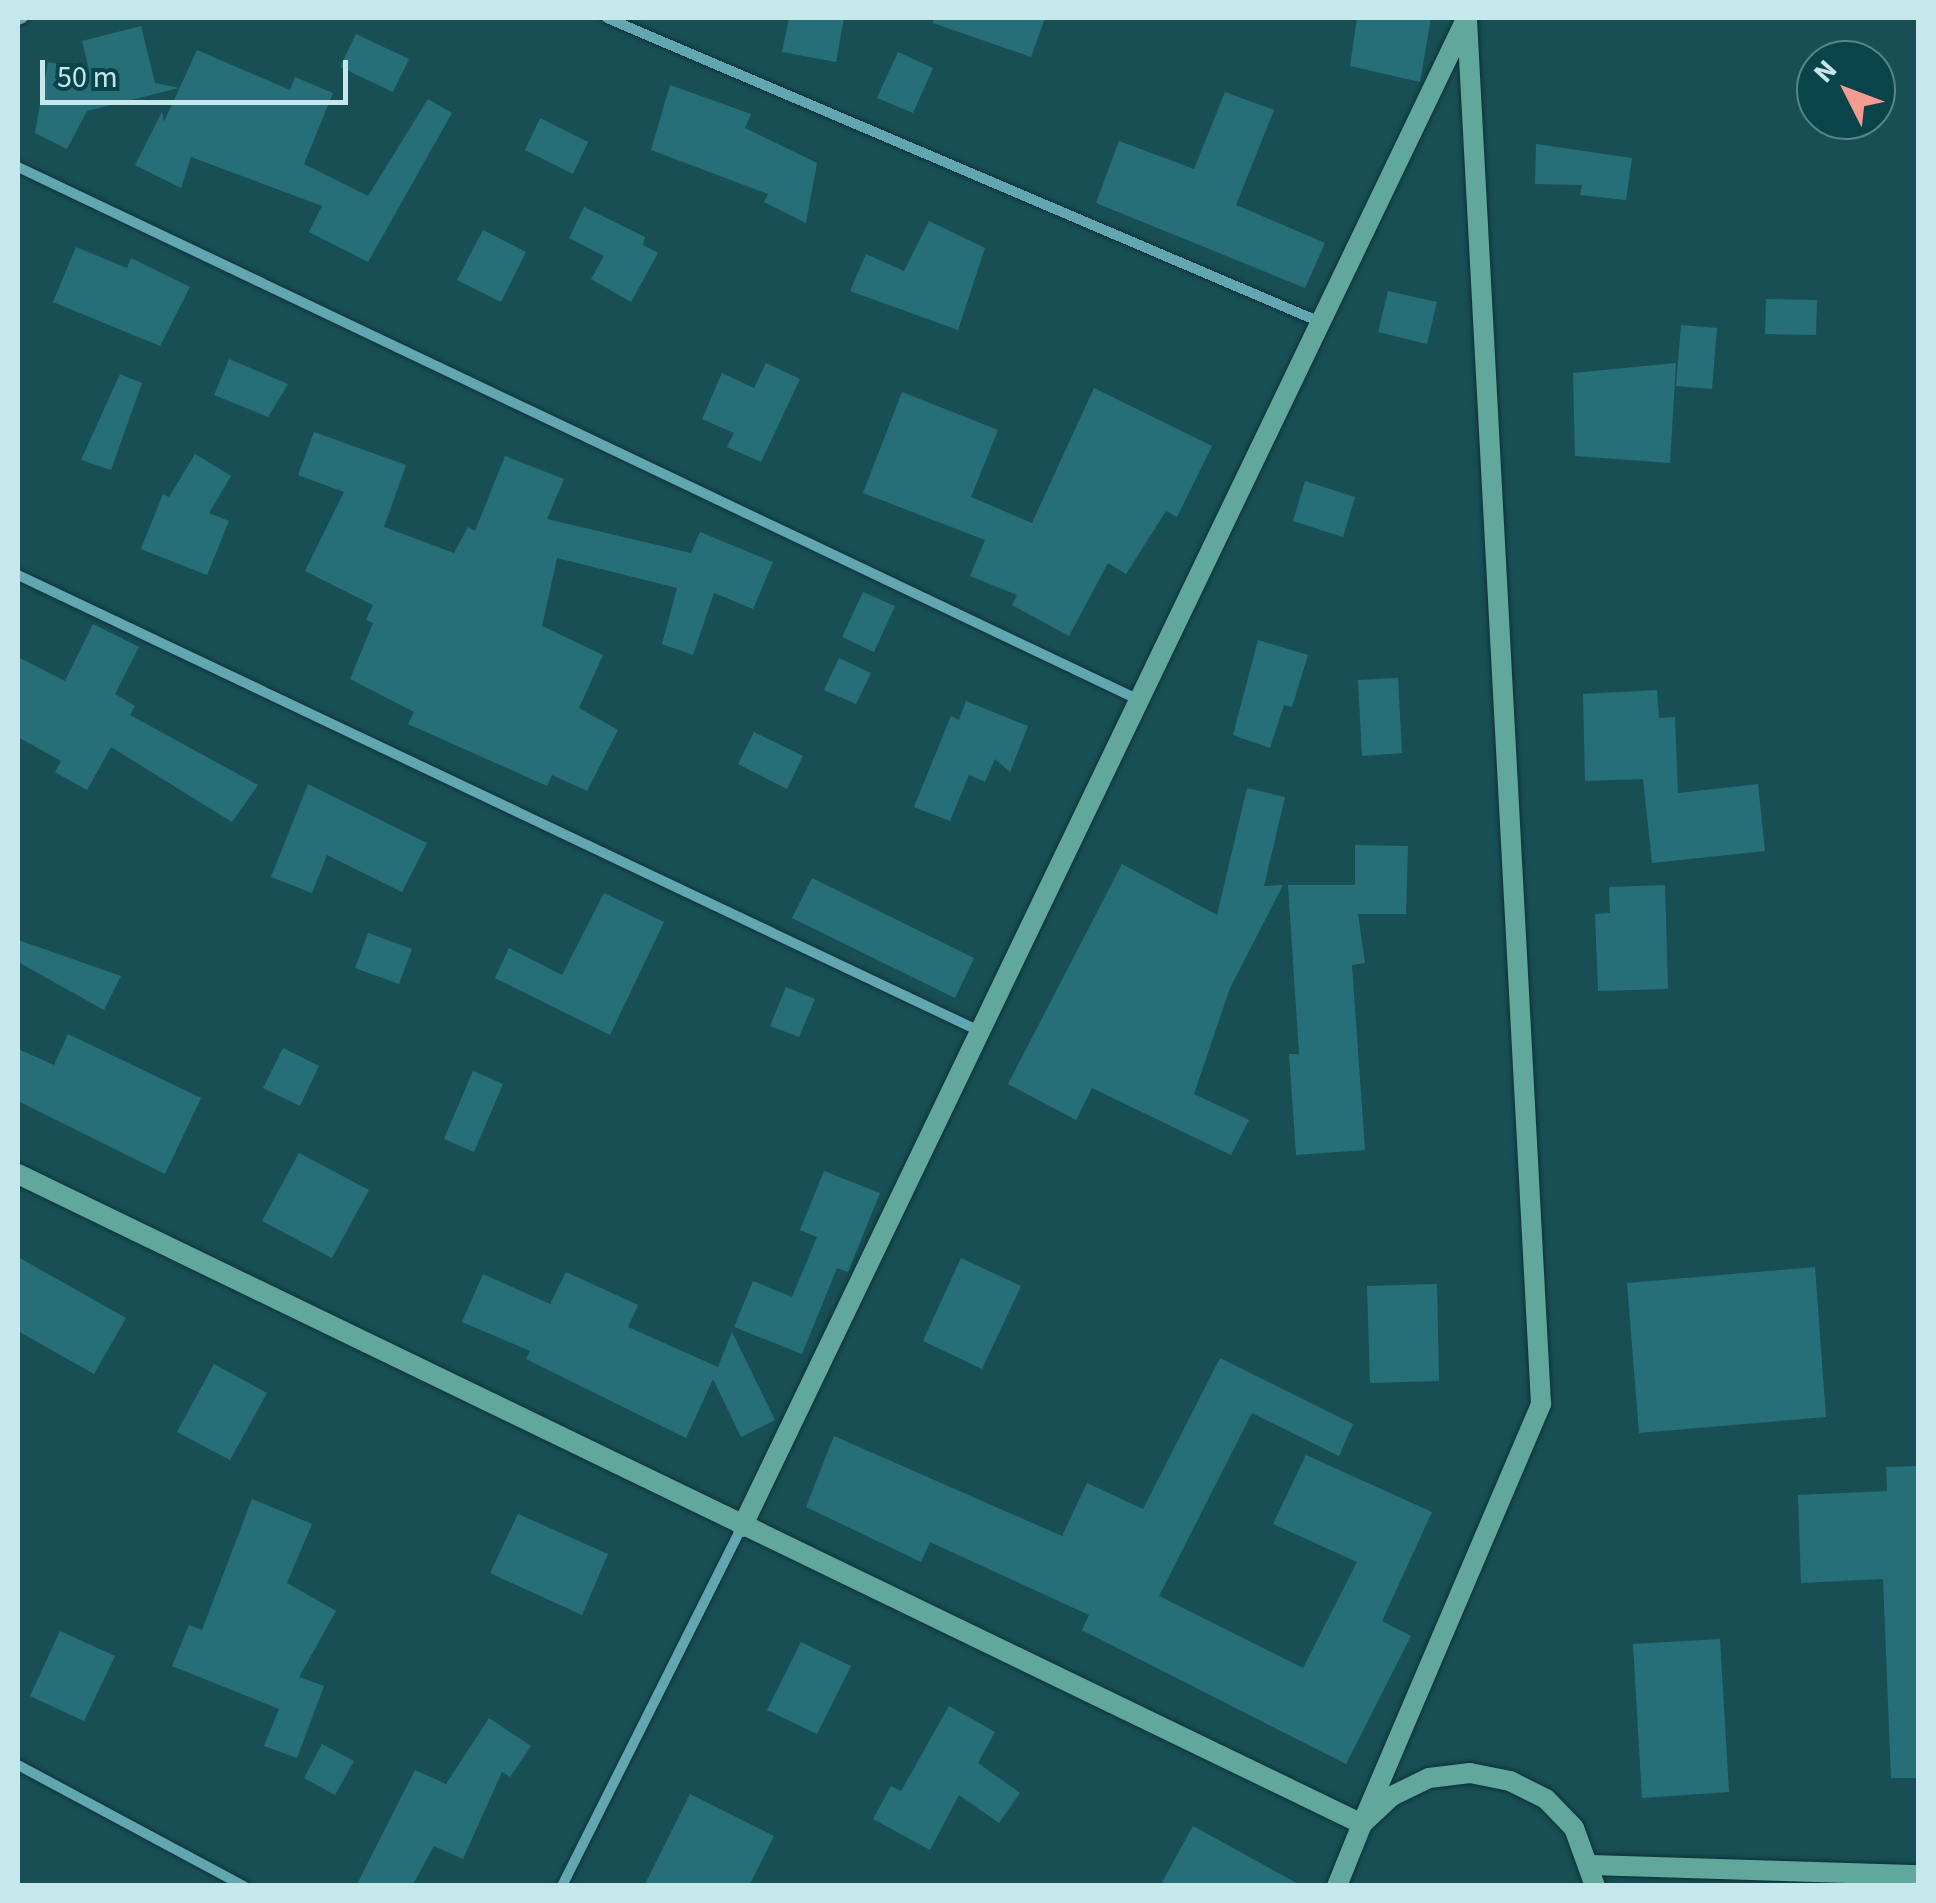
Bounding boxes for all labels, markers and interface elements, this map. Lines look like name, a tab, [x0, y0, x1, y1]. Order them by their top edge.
scale bar	[45, 40, 352, 102]
north arrow	[1796, 40, 1896, 140]
text: N	[1804, 51, 1846, 92]
text: 50 m	[57, 56, 118, 99]

